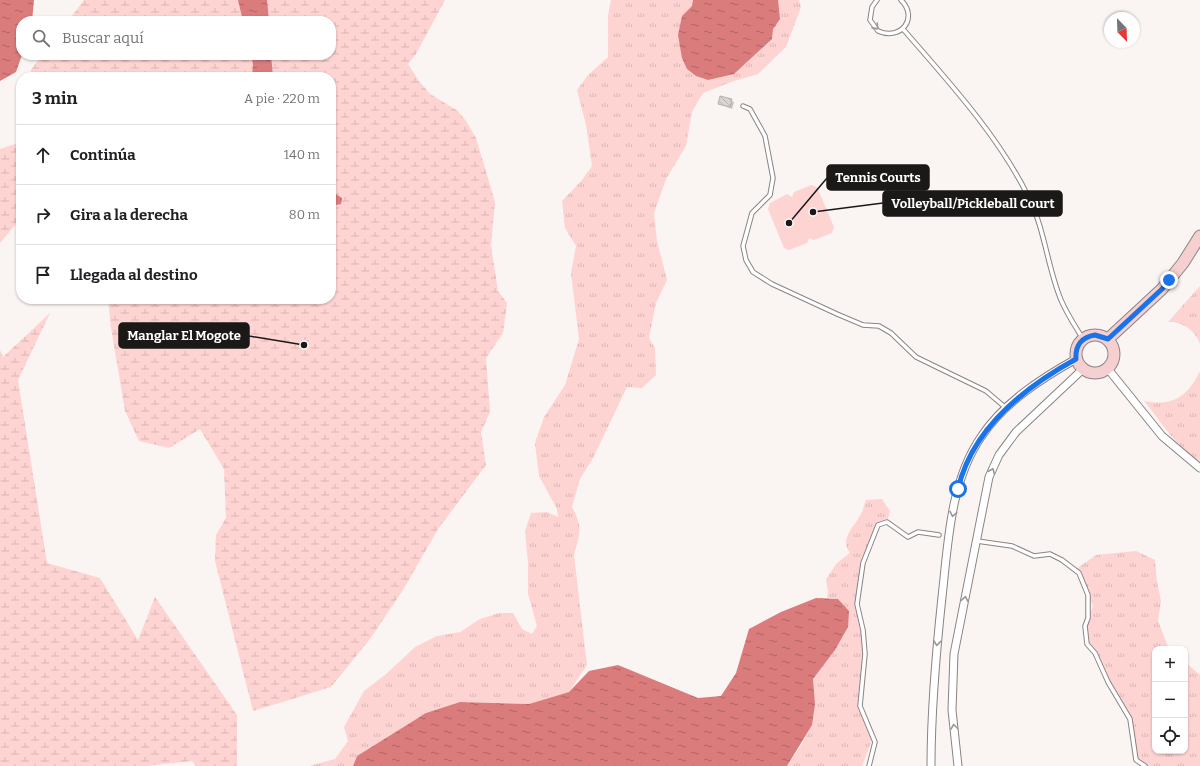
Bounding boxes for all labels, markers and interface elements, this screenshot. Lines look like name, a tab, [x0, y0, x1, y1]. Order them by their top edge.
north arrow	[1104, 12, 1140, 48]
search box	[16, 16, 336, 60]
one-way arrow	[871, 22, 878, 30]
icon: search	[30, 27, 52, 49]
text: Buscar aquí	[62, 29, 144, 47]
text: 3 min	[32, 88, 77, 109]
text: A pie · 220 m	[244, 91, 320, 106]
icon: ahead	[32, 144, 54, 166]
text: Continúa	[70, 146, 136, 164]
text: 140 m	[284, 147, 320, 162]
callout: Tennis Courts	[827, 165, 929, 190]
text: Tennis Courts	[835, 170, 921, 185]
callout: Volleyball/Pickleball Court	[883, 191, 1062, 216]
text: Volleyball/Pickleball Court	[891, 196, 1055, 211]
icon: right	[32, 204, 54, 226]
text: Gira a la derecha	[70, 206, 188, 224]
text: 80 m	[289, 207, 320, 222]
icon: arrive	[32, 264, 54, 286]
text: Llegada al destino	[70, 266, 198, 284]
route end	[1160, 271, 1178, 289]
callout: Manglar El Mogote	[119, 323, 249, 348]
text: Manglar El Mogote	[127, 328, 241, 343]
one-way arrow	[987, 468, 995, 476]
route start	[949, 480, 967, 498]
one-way arrow	[949, 511, 958, 517]
one-way arrow	[961, 595, 969, 602]
one-way arrow	[933, 640, 942, 646]
map controls	[1152, 646, 1188, 754]
button: +	[1152, 646, 1188, 682]
button: −	[1152, 682, 1188, 718]
button: locate	[1152, 718, 1188, 754]
one-way arrow	[950, 724, 959, 730]

